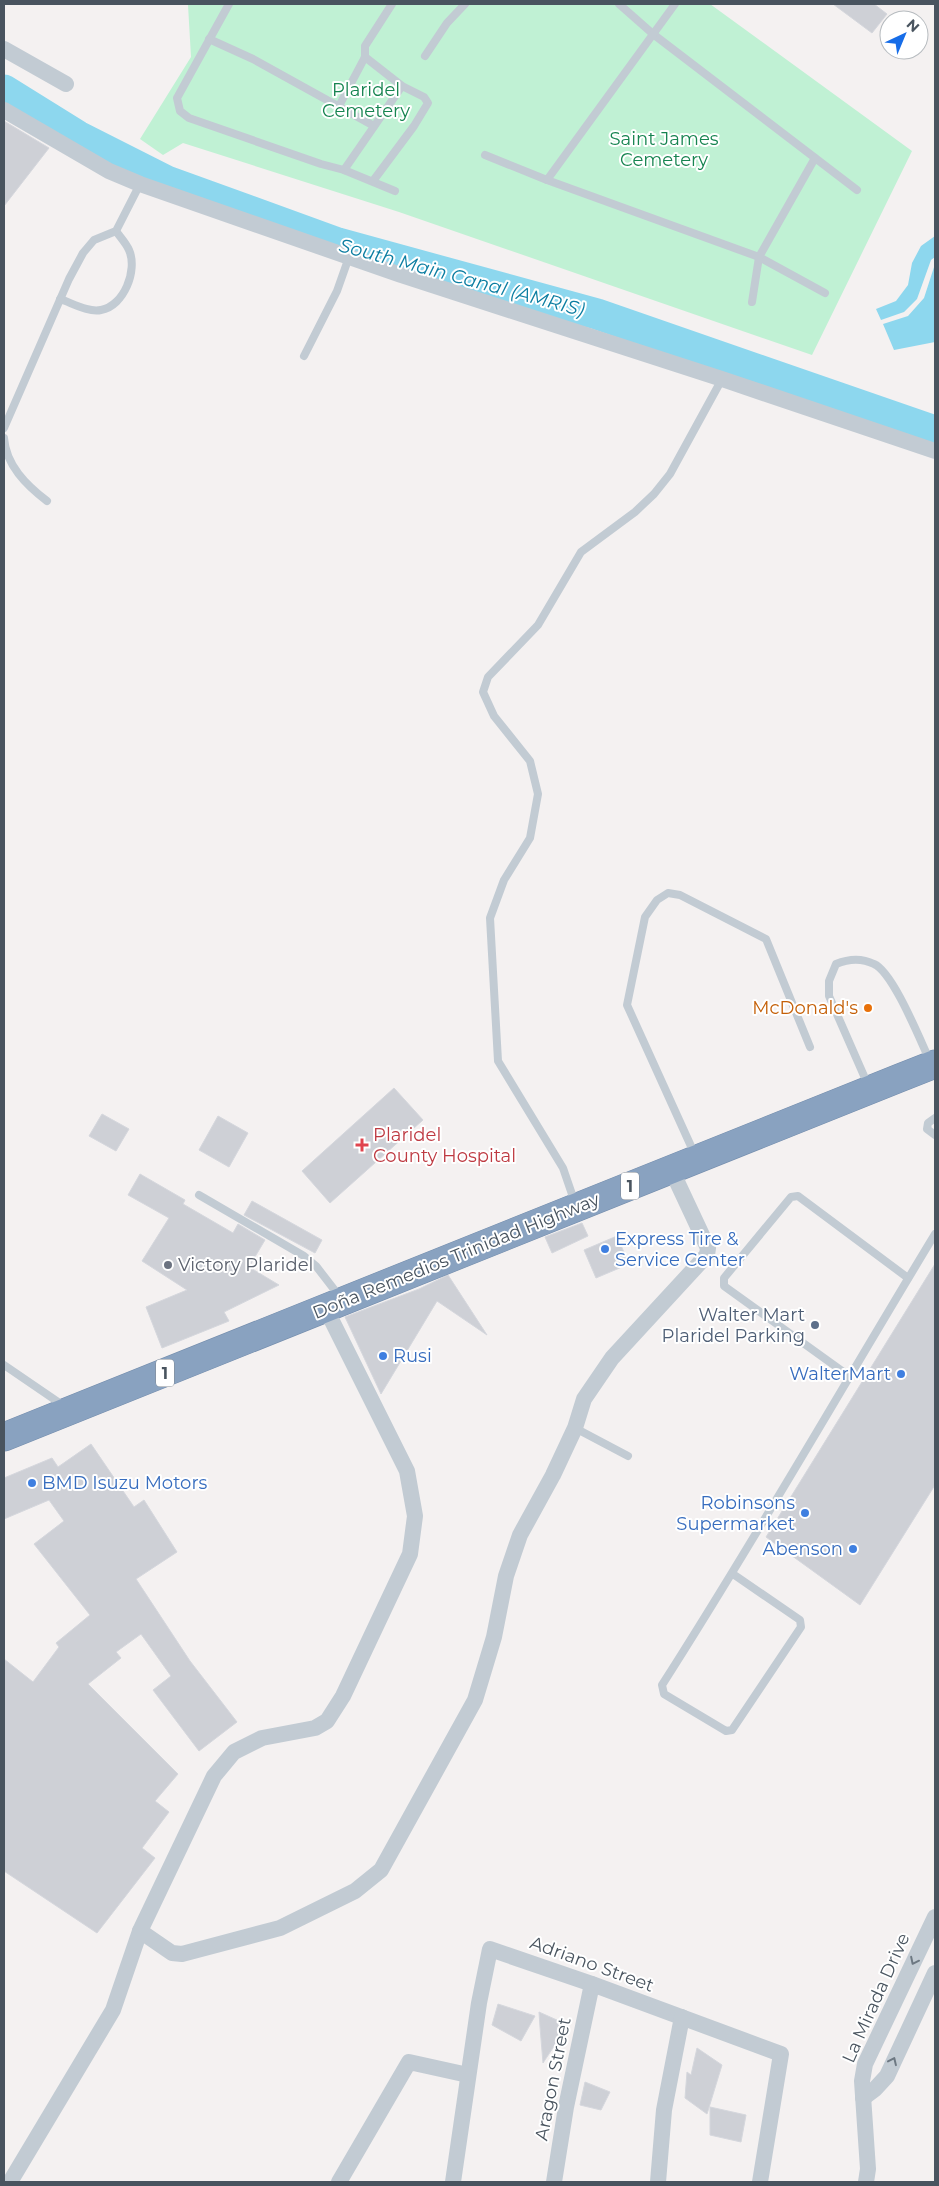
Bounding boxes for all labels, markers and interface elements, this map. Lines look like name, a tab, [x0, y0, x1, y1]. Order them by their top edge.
north arrow	[879, 10, 929, 60]
text: N	[903, 15, 923, 36]
park label: Plaridel Cemetery	[322, 79, 410, 122]
park label: Saint James Cemetery	[609, 128, 719, 171]
water label: South Main Canal (AMRIS)	[337, 234, 587, 321]
place label: McDonald's	[752, 997, 858, 1019]
marker: McDonald's	[862, 1002, 874, 1014]
place label: Plaridel County Hospital	[373, 1124, 516, 1167]
marker: Plaridel County Hospital	[355, 1138, 369, 1152]
road number: 1	[621, 1172, 639, 1200]
street label: Doña Remedios Trinidad Highway	[309, 1188, 603, 1324]
place label: Express Tire & Service Center	[615, 1228, 745, 1271]
marker: Express Tire & Service Center	[599, 1243, 611, 1255]
place label: Victory Plaridel	[178, 1254, 313, 1276]
marker: Victory Plaridel	[162, 1259, 174, 1271]
place label: Walter Mart Plaridel Parking	[662, 1304, 805, 1347]
marker: Walter Mart Plaridel Parking	[809, 1319, 821, 1331]
place label: Rusi	[393, 1345, 432, 1367]
marker: Rusi	[377, 1350, 389, 1362]
road number: 1	[156, 1360, 174, 1386]
place label: WalterMart	[789, 1363, 891, 1385]
marker: WalterMart	[895, 1368, 907, 1380]
place label: BMD Isuzu Motors	[42, 1472, 208, 1494]
marker: BMD Isuzu Motors	[26, 1477, 38, 1489]
place label: Robinsons Supermarket	[676, 1492, 795, 1535]
marker: Robinsons Supermarket	[799, 1507, 811, 1519]
place label: Abenson	[763, 1538, 843, 1560]
marker: Abenson	[847, 1543, 859, 1555]
street label: La Mirada Drive	[838, 1930, 915, 2066]
street label: Adriano Street	[527, 1931, 657, 1997]
one-way arrow	[910, 1956, 920, 1965]
street label: Aragon Street	[530, 2016, 576, 2142]
one-way arrow	[887, 2057, 898, 2066]

